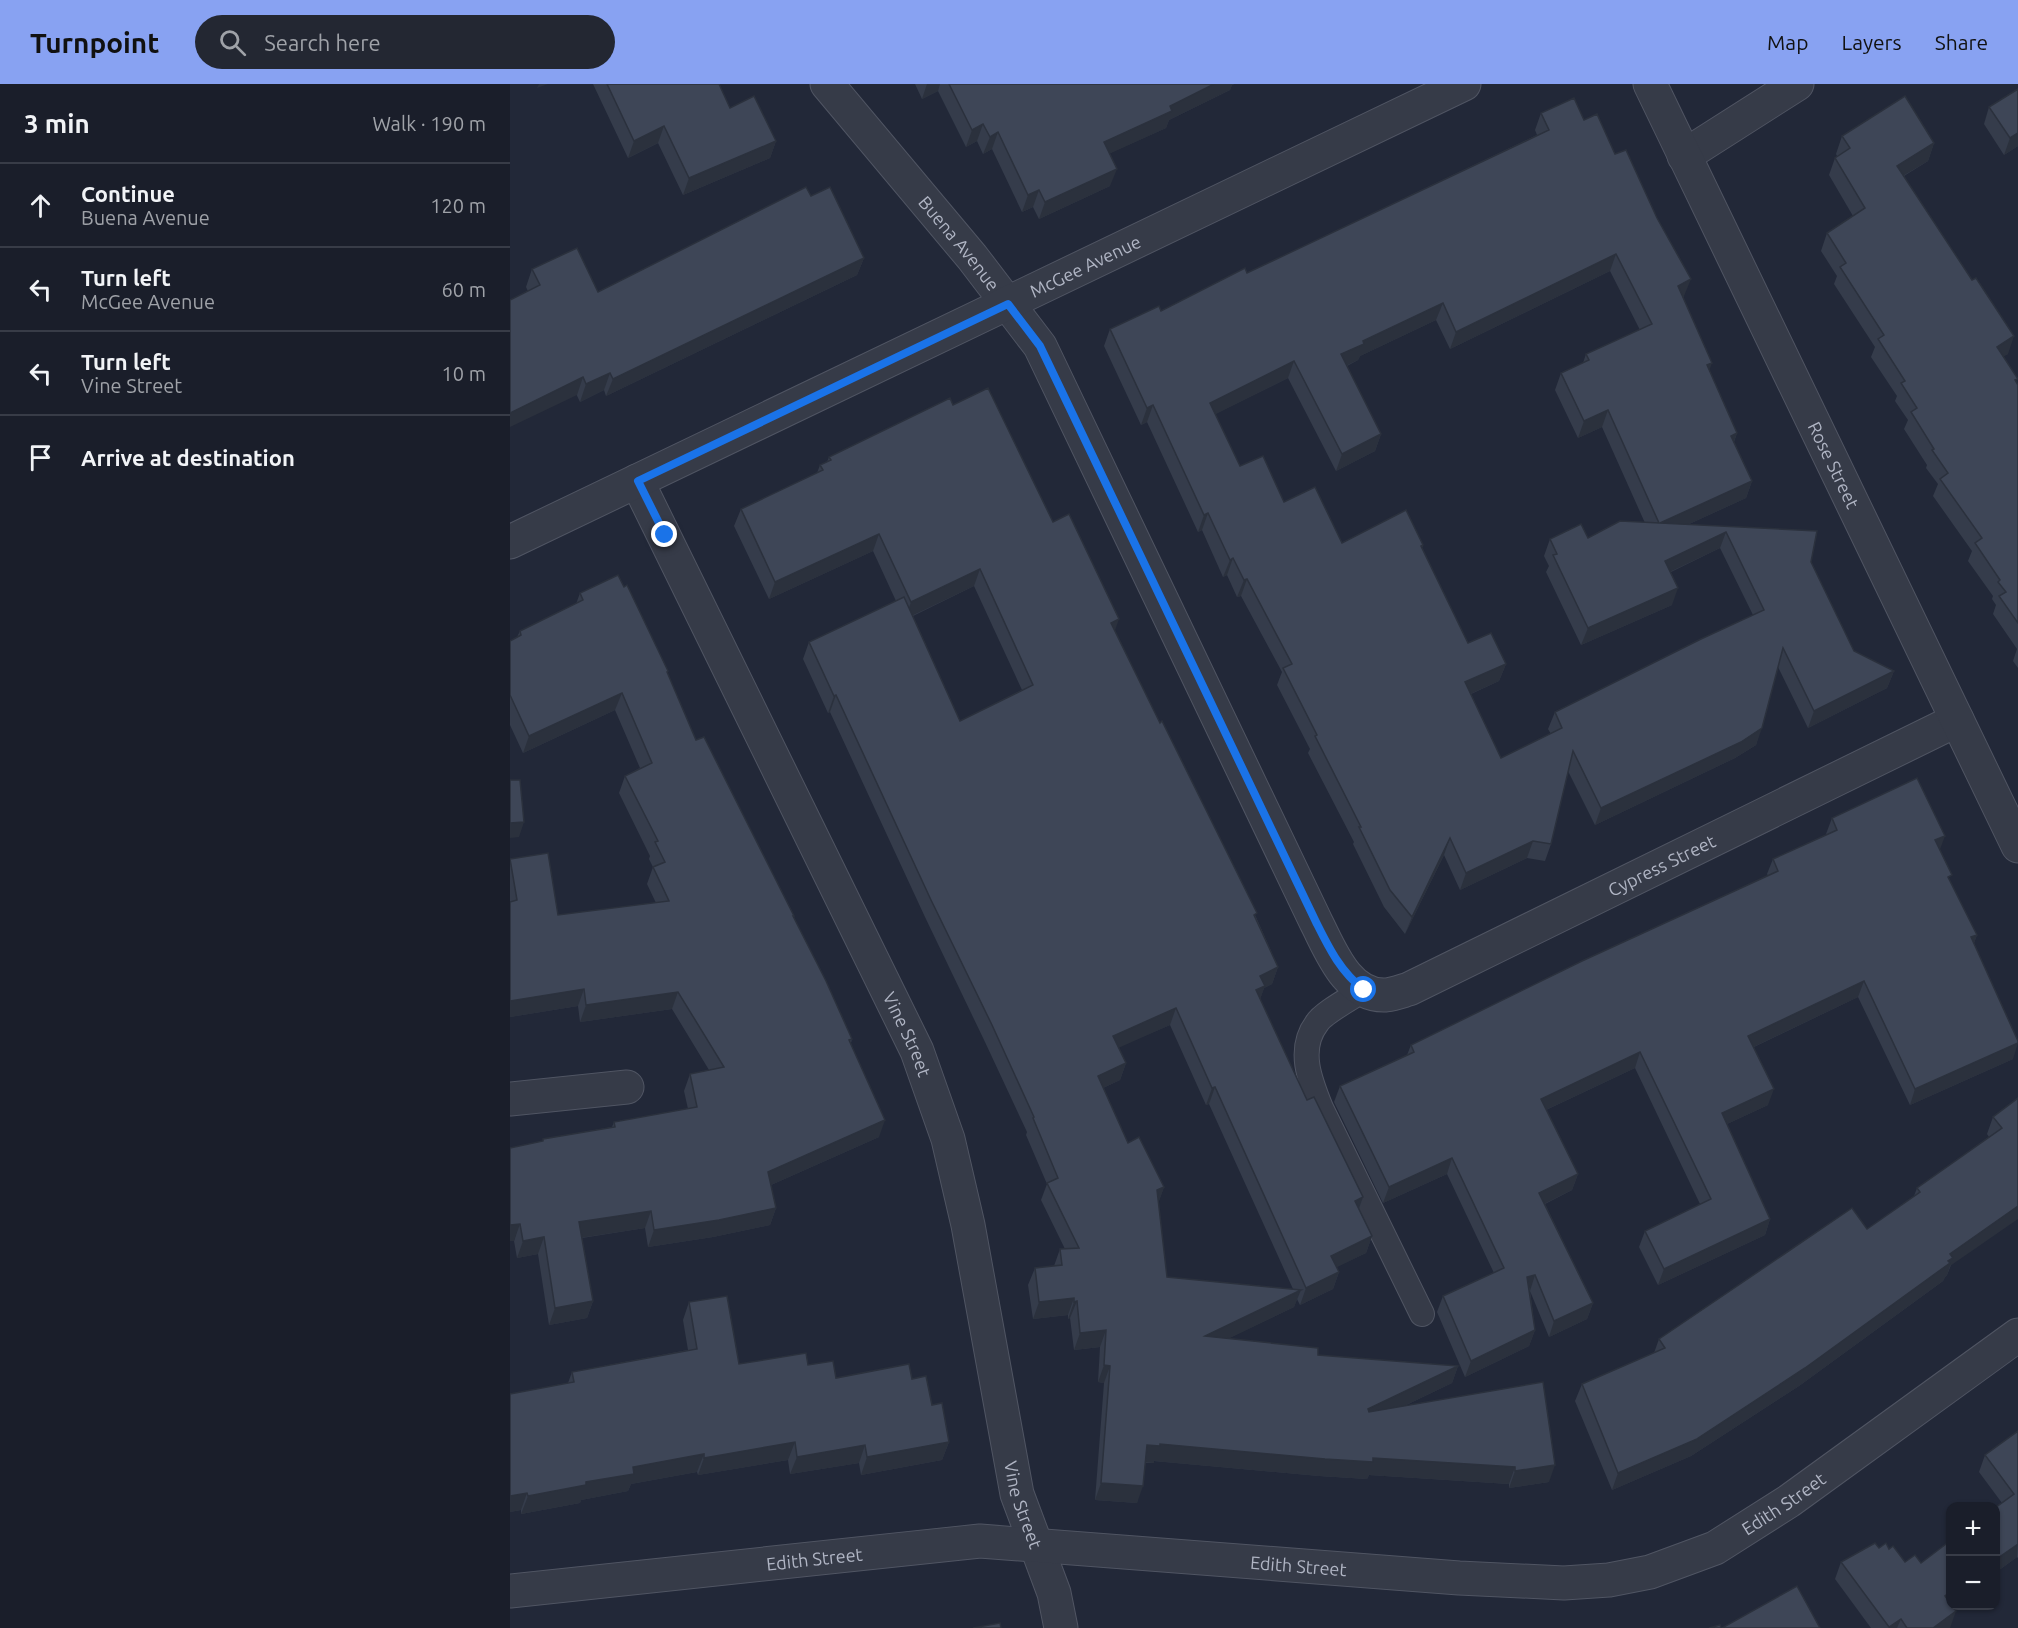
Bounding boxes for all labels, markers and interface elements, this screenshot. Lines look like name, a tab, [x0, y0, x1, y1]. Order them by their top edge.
search box	[195, 15, 615, 69]
icon: search	[216, 26, 249, 59]
text: Turnpoint	[30, 27, 159, 58]
text: Search here	[264, 30, 381, 55]
text: Map	[1767, 30, 1808, 54]
text: Layers	[1841, 30, 1902, 54]
text: Share	[1935, 30, 1988, 54]
text: 3 min	[24, 109, 90, 138]
text: Walk · 190 m	[373, 112, 486, 135]
text: Continue	[81, 181, 175, 206]
icon: ahead	[24, 189, 57, 222]
street label: Buena Avenue	[915, 192, 1004, 294]
text: 120 m	[430, 194, 486, 217]
text: Buena Avenue	[81, 206, 210, 229]
street label: McGee Avenue	[1026, 231, 1144, 301]
text: Turn left	[81, 265, 171, 290]
icon: left	[24, 273, 57, 306]
text: 60 m	[442, 278, 486, 301]
text: McGee Avenue	[81, 290, 215, 313]
text: Turn left	[81, 349, 171, 374]
icon: left	[24, 357, 57, 390]
text: 10 m	[442, 362, 486, 385]
text: Vine Street	[81, 374, 182, 397]
street label: Rose Street	[1805, 418, 1863, 512]
icon: arrive	[24, 441, 57, 474]
text: Arrive at destination	[81, 445, 295, 470]
route end	[651, 521, 677, 547]
street label: Cypress Street	[1605, 830, 1718, 900]
route start	[1350, 976, 1376, 1002]
street label: Vine Street	[880, 989, 935, 1079]
street label: Vine Street	[1001, 1459, 1046, 1551]
street label: Edith Street	[1738, 1468, 1829, 1539]
map controls	[1946, 1502, 2000, 1610]
button: +	[1946, 1502, 2000, 1556]
street label: Edith Street	[765, 1544, 863, 1574]
street label: Edith Street	[1249, 1552, 1347, 1579]
button: −	[1946, 1556, 2000, 1610]

